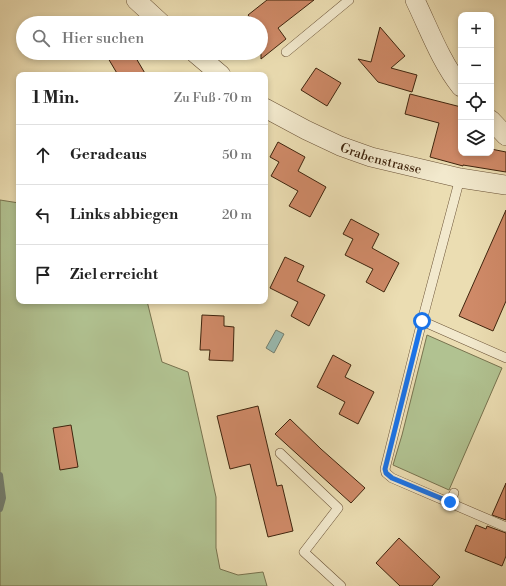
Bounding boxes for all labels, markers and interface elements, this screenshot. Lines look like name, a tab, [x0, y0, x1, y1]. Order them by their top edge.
map controls	[458, 12, 494, 156]
button: +	[458, 12, 494, 48]
search box	[16, 16, 268, 60]
icon: search	[30, 27, 52, 49]
text: Hier suchen	[62, 29, 144, 48]
button: −	[458, 48, 494, 84]
button: locate	[458, 84, 494, 120]
text: 1 Min.	[32, 87, 79, 109]
text: Zu Fuß · 70 m	[174, 90, 252, 106]
button: layers	[458, 120, 494, 156]
street label: Grabenstrasse	[338, 140, 424, 178]
icon: ahead	[32, 144, 54, 166]
text: Geradeaus	[70, 145, 147, 164]
text: 50 m	[222, 147, 252, 163]
icon: left	[32, 204, 54, 226]
text: Links abbiegen	[70, 205, 178, 224]
text: 20 m	[222, 207, 252, 223]
icon: arrive	[32, 264, 54, 286]
text: Ziel erreicht	[70, 265, 158, 284]
route start	[413, 312, 431, 330]
route end	[441, 493, 459, 511]

